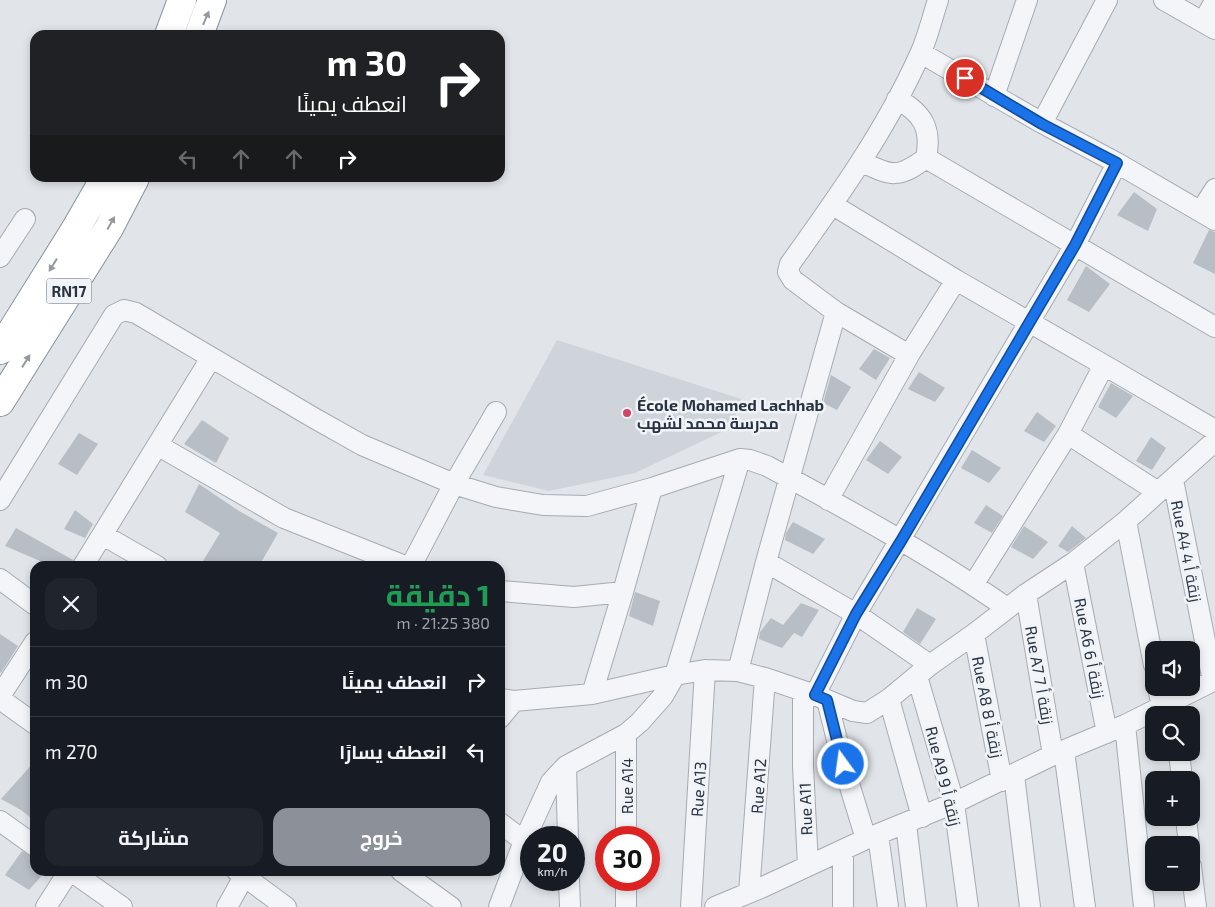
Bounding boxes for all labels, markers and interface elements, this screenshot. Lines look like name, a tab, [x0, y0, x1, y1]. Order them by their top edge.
one-way arrow	[202, 10, 210, 25]
text: 30 m	[327, 41, 407, 83]
icon: right	[425, 50, 490, 115]
pin	[944, 57, 986, 99]
icon: arrive	[951, 64, 979, 92]
text: انعطف يمينًا	[296, 90, 407, 116]
icon: left	[174, 145, 202, 173]
icon: ahead	[227, 145, 255, 173]
icon: ahead	[280, 145, 308, 173]
icon: right	[333, 145, 361, 173]
one-way arrow	[107, 215, 115, 230]
one-way arrow	[48, 258, 58, 271]
road number: RN17	[46, 278, 92, 304]
one-way arrow	[21, 354, 30, 367]
place label: École Mohamed Lachhab مدرسة محمد لشهب	[637, 395, 824, 433]
marker: École Mohamed Lachhab مدرسة محمد لشهب	[621, 407, 633, 419]
street label: Rue A4 زنقة أ 4	[1167, 498, 1206, 604]
text: 1 دقيقة	[386, 576, 490, 612]
button: close	[45, 578, 97, 630]
street label: Rue A6 زنقة أ 6	[1070, 596, 1109, 700]
text: 380 m · 21:25	[397, 613, 490, 632]
street label: Rue A7 زنقة أ 7	[1021, 624, 1058, 726]
map controls	[1145, 641, 1200, 891]
button: sound	[1145, 641, 1200, 696]
street label: Rue A8 زنقة أ 8	[968, 655, 1007, 760]
icon: right	[462, 668, 490, 696]
text: 30 m	[45, 670, 88, 693]
text: انعطف يمينًا	[342, 670, 447, 693]
button: search	[1145, 706, 1200, 761]
street label: Rue A9 زنقة أ 9	[921, 724, 966, 828]
position arrow	[816, 737, 868, 789]
icon: left	[462, 738, 490, 766]
text: 270 m	[45, 740, 98, 763]
text: انعطف يسارًا	[339, 740, 447, 763]
street label: Rue A14	[617, 758, 636, 814]
street label: Rue A12	[747, 758, 769, 814]
street label: Rue A13	[687, 761, 709, 817]
button: +	[1145, 771, 1200, 826]
street label: Rue A11	[795, 782, 815, 836]
button: مشاركة	[45, 808, 263, 866]
button: خروج	[273, 808, 490, 866]
speed limit sign: 30	[595, 826, 660, 891]
button: −	[1145, 836, 1200, 891]
text: 20	[537, 837, 568, 867]
text: km/h	[538, 864, 567, 878]

